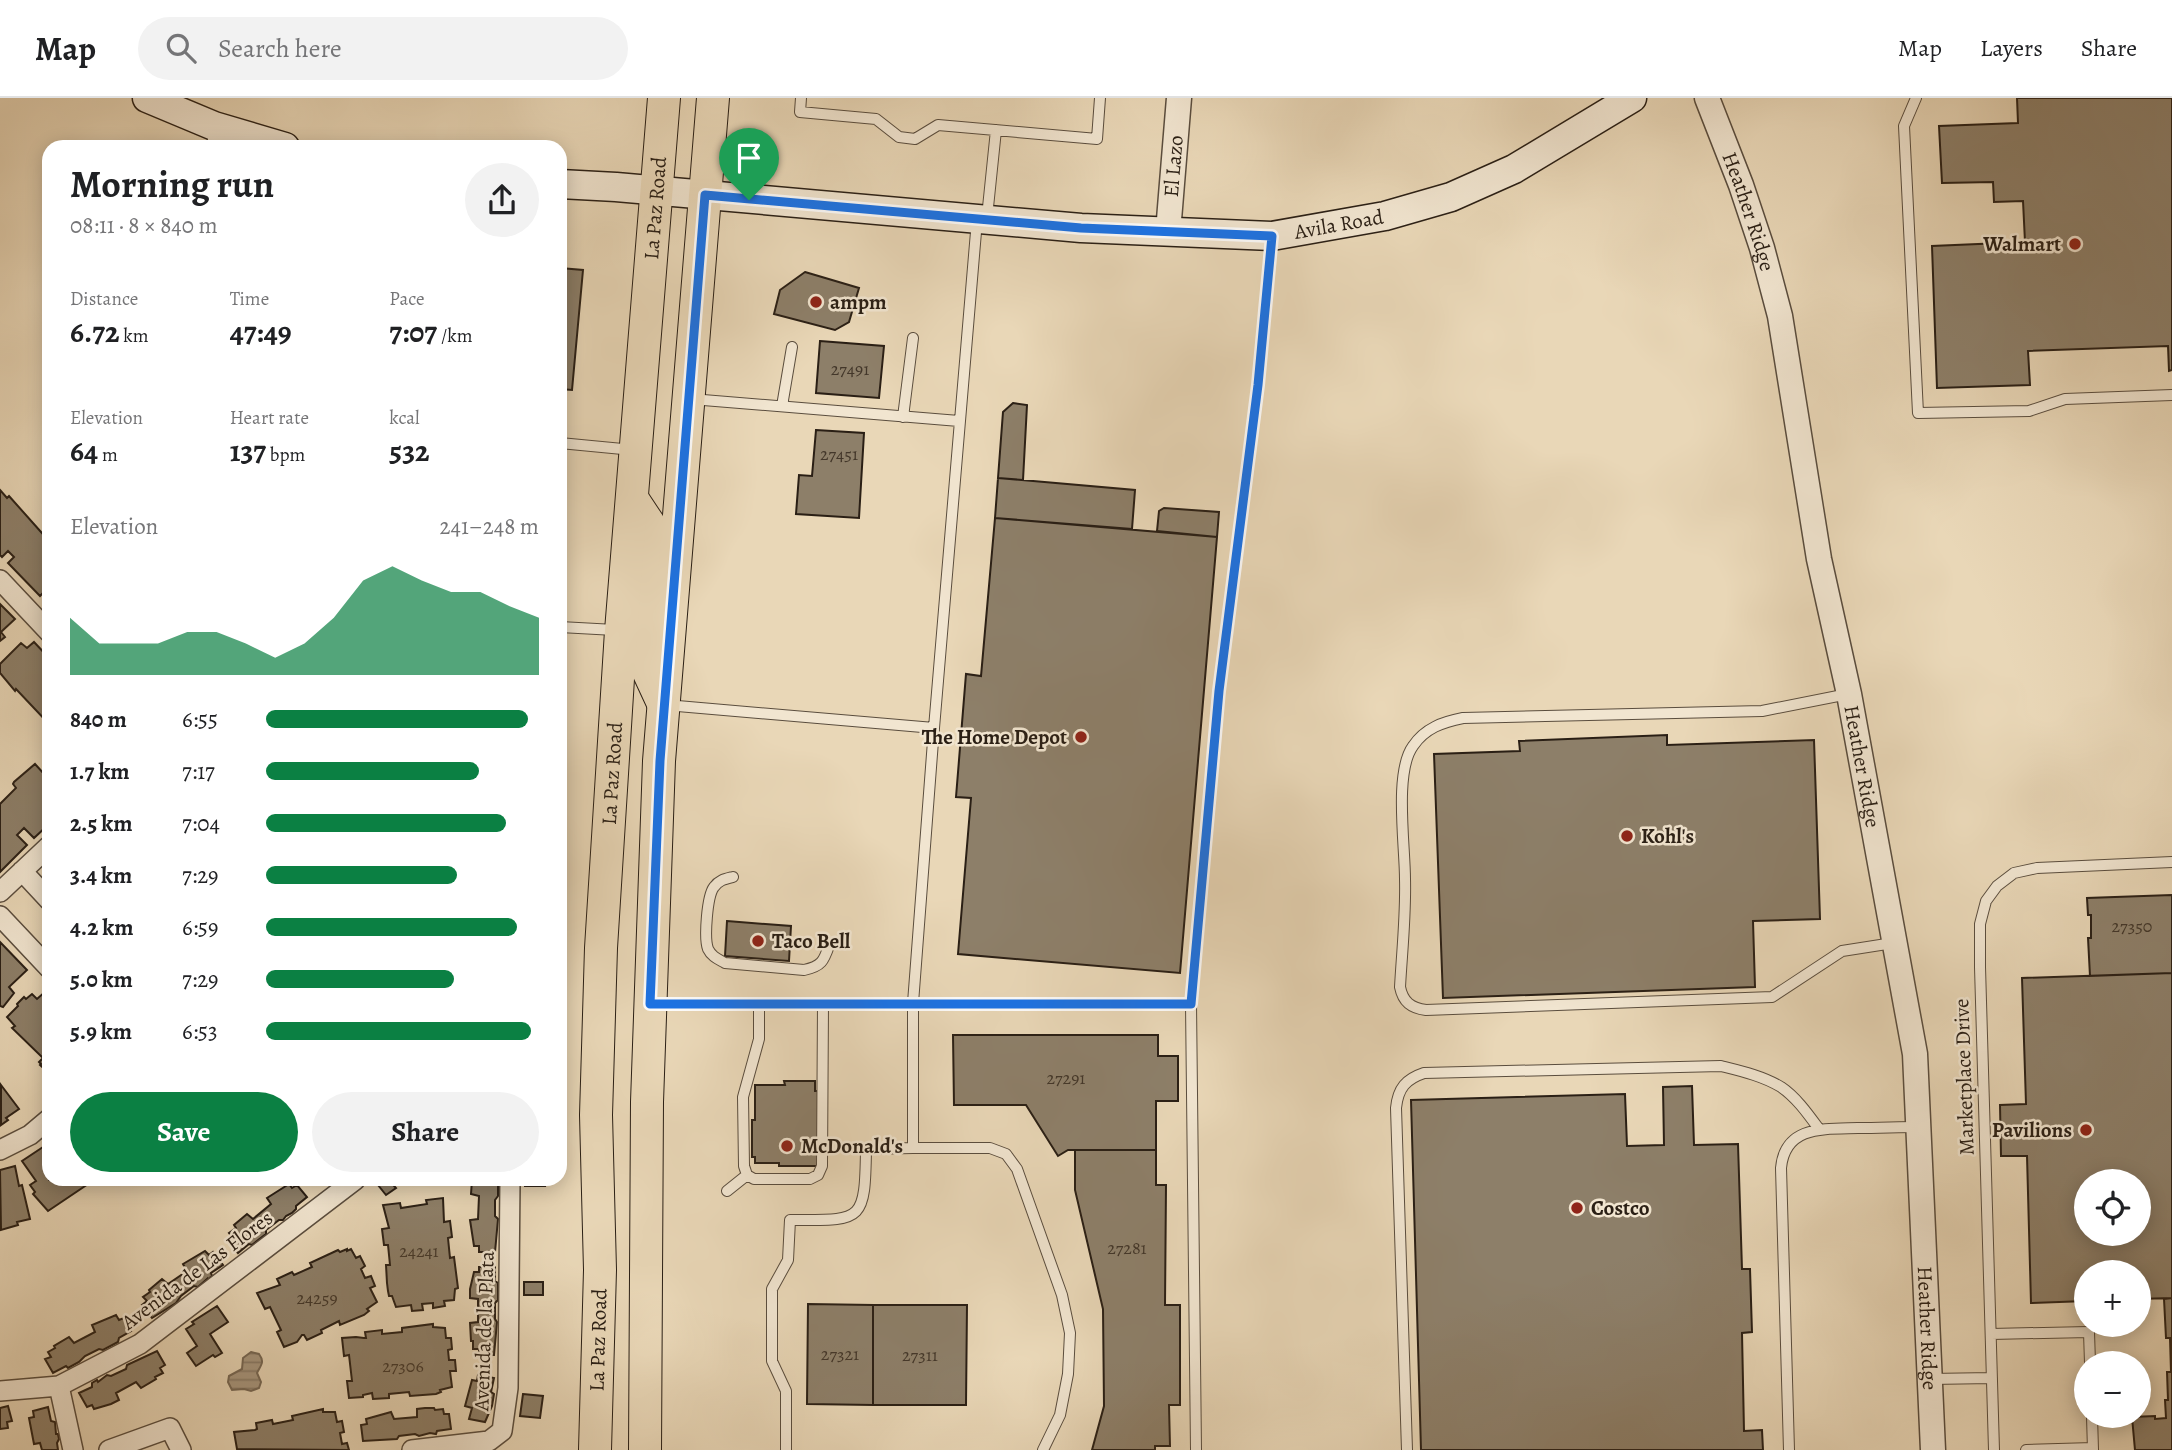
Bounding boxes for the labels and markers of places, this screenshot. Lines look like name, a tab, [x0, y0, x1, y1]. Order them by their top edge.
pin	[719, 128, 779, 200]
place label: Walmart	[1982, 230, 2061, 258]
marker: Walmart	[2067, 236, 2083, 252]
place label: ampm	[830, 288, 887, 316]
marker: ampm	[808, 294, 824, 310]
place label: The Home Depot	[922, 723, 1067, 751]
marker: The Home Depot	[1073, 729, 1089, 745]
place label: Kohl's	[1641, 822, 1694, 850]
marker: Kohl's	[1619, 828, 1635, 844]
place label: Taco Bell	[772, 927, 851, 955]
marker: Taco Bell	[750, 933, 766, 949]
place label: Pavilions	[1992, 1116, 2072, 1144]
marker: Pavilions	[2078, 1122, 2094, 1138]
place label: McDonald's	[801, 1132, 903, 1160]
marker: McDonald's	[779, 1138, 795, 1154]
place label: Costco	[1591, 1194, 1650, 1222]
marker: Costco	[1569, 1200, 1585, 1216]

